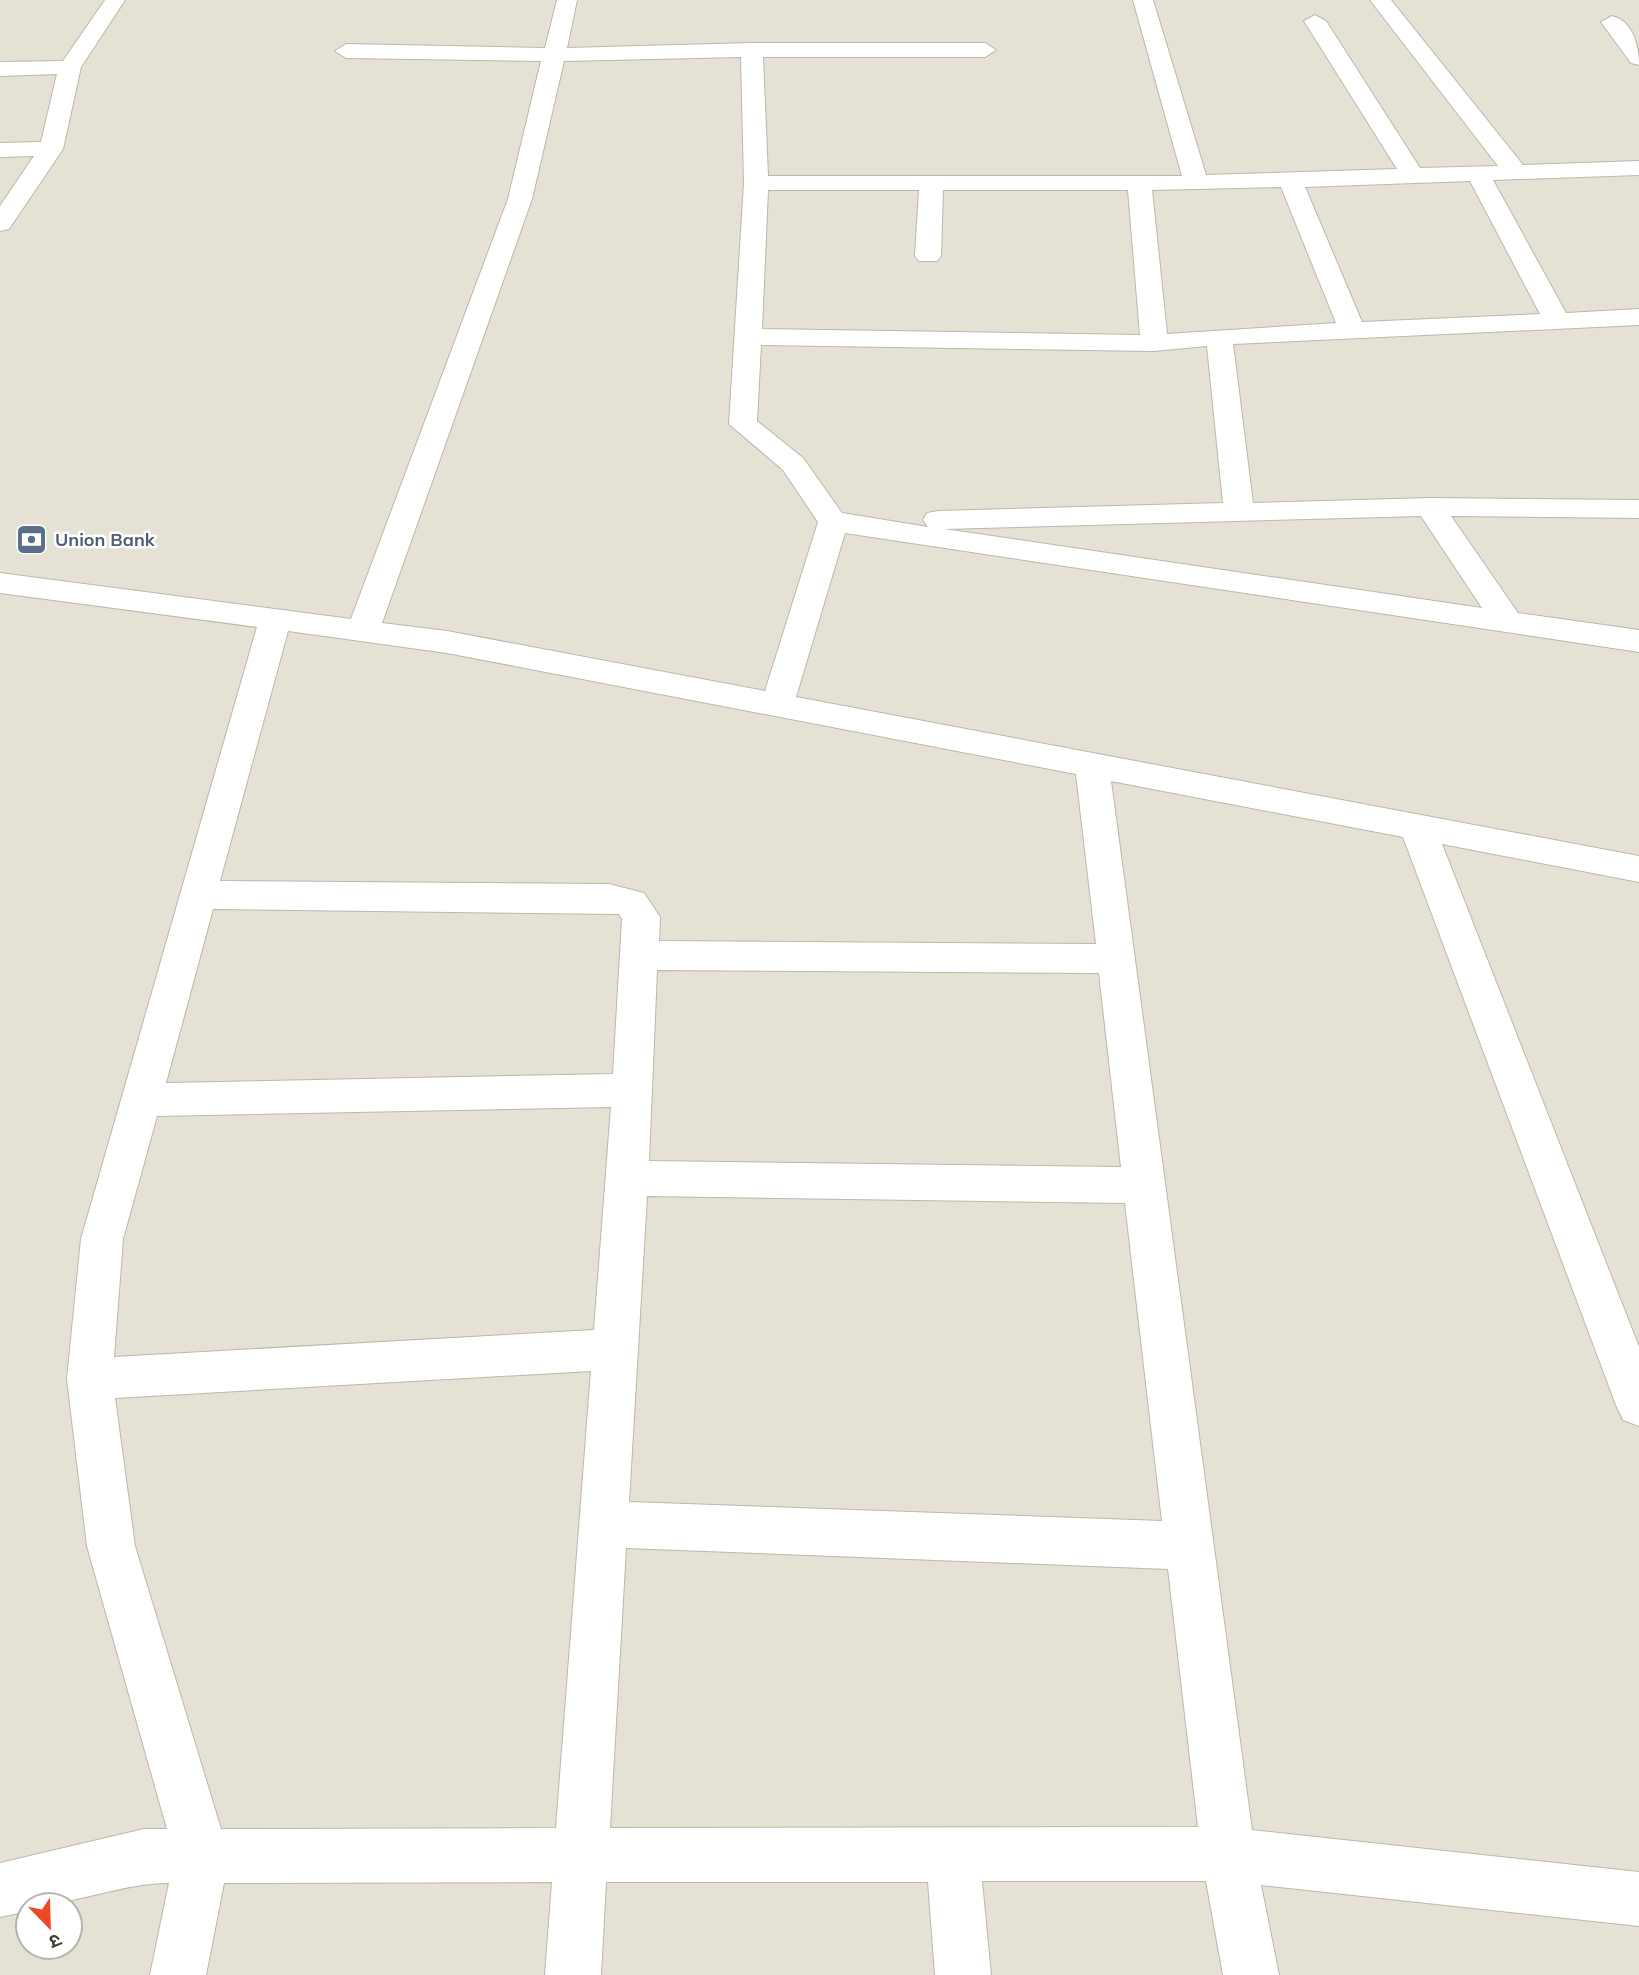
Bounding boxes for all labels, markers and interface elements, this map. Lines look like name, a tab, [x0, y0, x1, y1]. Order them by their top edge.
bank icon: Union Bank	[15, 522, 49, 556]
place label: Union Bank	[55, 528, 156, 551]
north arrow	[14, 1891, 84, 1961]
text: उ	[45, 1928, 65, 1955]

